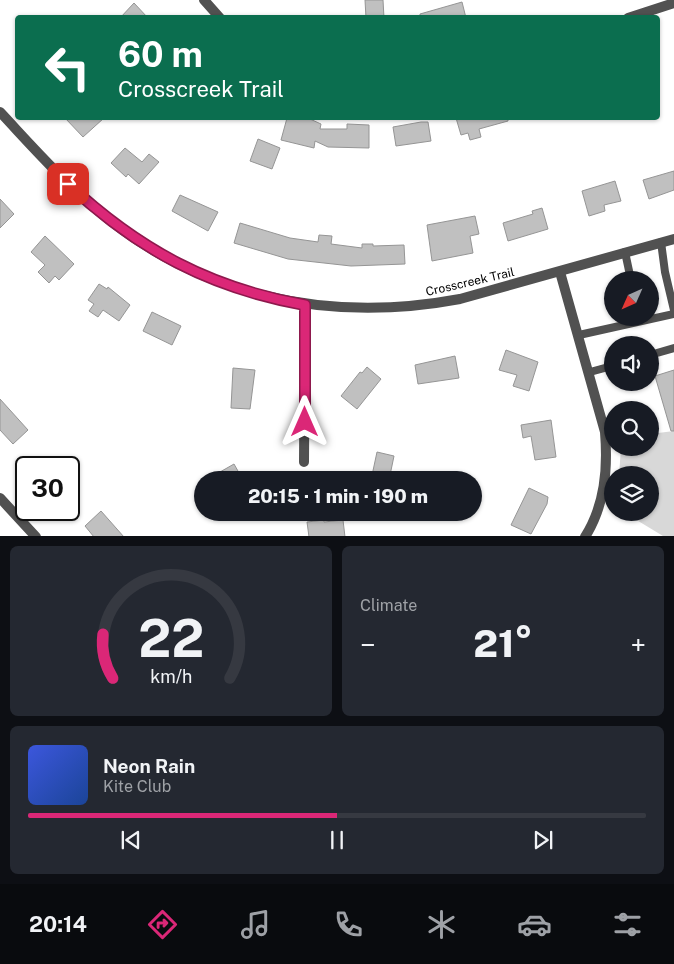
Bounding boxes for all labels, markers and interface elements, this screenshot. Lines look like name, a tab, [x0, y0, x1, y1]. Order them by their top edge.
text: 60 m	[118, 34, 203, 75]
icon: left	[35, 35, 100, 100]
text: Crosscreek Trail	[118, 76, 284, 102]
pin	[47, 163, 89, 205]
icon: arrive	[54, 170, 82, 198]
street label: Crosscreek Trail	[424, 265, 516, 299]
north arrow	[604, 271, 659, 326]
map controls	[604, 271, 659, 521]
button: sound	[604, 336, 659, 391]
position arrow	[278, 395, 330, 447]
button: search	[604, 401, 659, 456]
speed limit sign: 30	[15, 456, 80, 521]
button: layers	[604, 466, 659, 521]
text: 20:15 · 1 min · 190 m	[248, 485, 428, 507]
text: Climate	[360, 596, 417, 615]
text: 22	[138, 608, 204, 669]
text: 21°	[473, 621, 533, 666]
text: −	[360, 628, 376, 661]
text: +	[630, 628, 646, 661]
text: km/h	[150, 666, 192, 687]
text: Neon Rain	[103, 755, 195, 777]
text: Kite Club	[103, 777, 171, 796]
icon: previous	[117, 826, 145, 854]
icon: pause	[323, 826, 351, 854]
icon: next	[529, 826, 557, 854]
icon: directions	[145, 907, 180, 942]
icon: music	[238, 907, 273, 942]
icon: phone	[331, 907, 366, 942]
icon: climate	[424, 907, 459, 942]
icon: car	[517, 907, 552, 942]
icon: filters	[610, 907, 645, 942]
text: 20:14	[29, 911, 87, 937]

